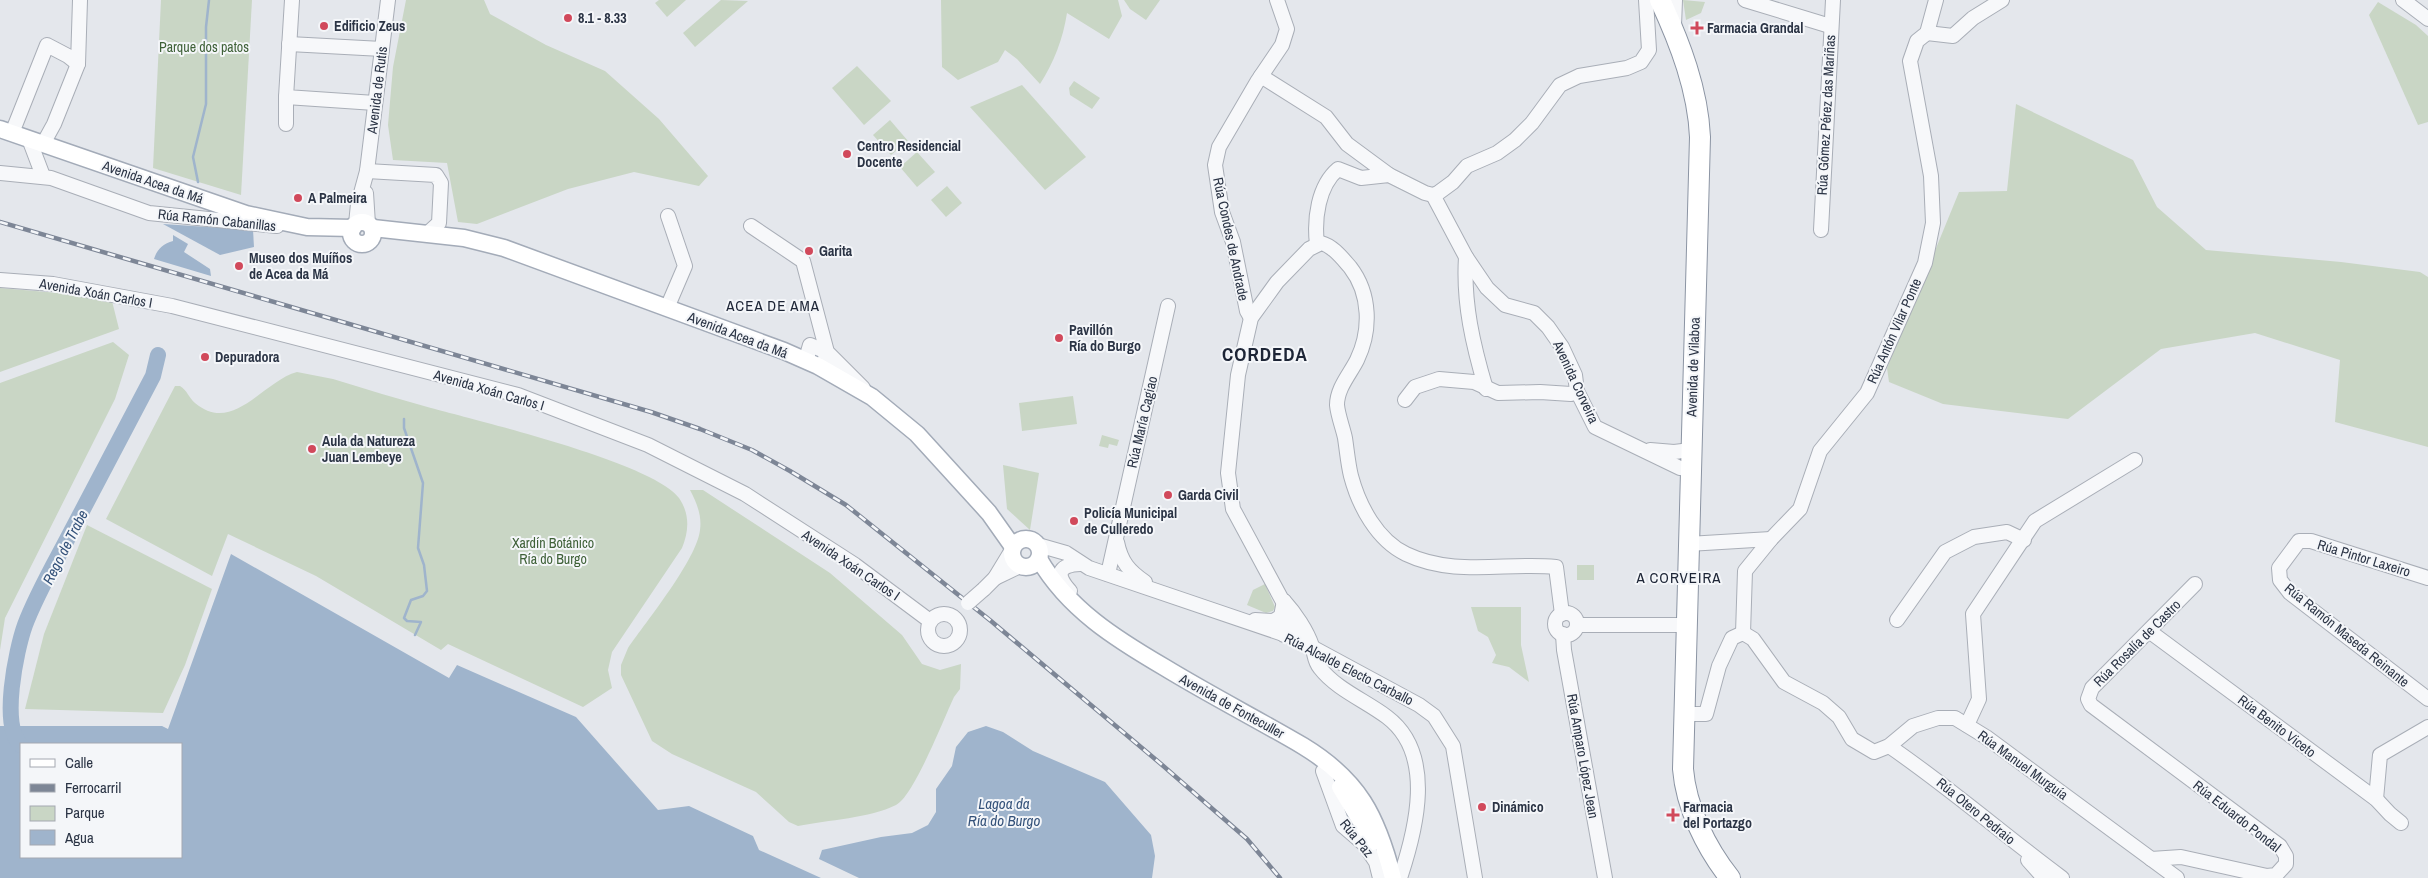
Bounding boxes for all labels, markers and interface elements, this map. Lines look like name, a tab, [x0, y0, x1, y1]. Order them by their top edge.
place label: 8.1 - 8.33	[578, 9, 627, 27]
marker: 8.1 - 8.33	[562, 12, 574, 24]
place label: Edificio Zeus	[334, 17, 405, 35]
place label: Farmacia Grandal	[1707, 19, 1803, 37]
marker: Edificio Zeus	[318, 20, 330, 32]
marker: Farmacia Grandal	[1691, 22, 1703, 34]
street label: Rúa Gómez Pérez das Mariñas	[1813, 34, 1839, 196]
park label: Parque dos patos	[159, 38, 249, 56]
street label: Avenida de Rutis	[363, 45, 391, 136]
place label: Centro Residencial Docente	[857, 137, 961, 171]
marker: Centro Residencial Docente	[841, 148, 853, 160]
street label: Avenida Acea da Má	[99, 156, 207, 208]
street label: Rúa Condes de Andrade	[1209, 176, 1253, 302]
place label: A Palmeira	[308, 189, 368, 207]
marker: A Palmeira	[292, 192, 304, 204]
street label: Rúa Ramón Cabanillas	[157, 205, 277, 235]
place label: Garita	[819, 242, 853, 260]
marker: Garita	[803, 245, 815, 257]
place label: Museo dos Muíños de Acea da Má	[249, 249, 352, 283]
marker: Museo dos Muíños de Acea da Má	[233, 260, 245, 272]
street label: Avenida Xoán Carlos I	[37, 274, 154, 312]
street label: Rúa Antón Vilar Ponte	[1863, 276, 1925, 386]
district label: ACEA DE AMA	[725, 295, 820, 316]
street label: Avenida Acea da Má	[684, 307, 791, 363]
street label: Avenida de Vilaboa	[1682, 316, 1704, 418]
place label: Pavillón Ría do Burgo	[1069, 321, 1141, 355]
marker: Pavillón Ría do Burgo	[1053, 332, 1065, 344]
street label: Avenida Corveira	[1549, 337, 1603, 427]
district label: CORDEDA	[1222, 341, 1308, 367]
place label: Depuradora	[215, 348, 280, 366]
marker: Depuradora	[199, 351, 211, 363]
street label: Avenida Xoán Carlos I	[431, 365, 546, 414]
street label: Rúa María Cagiao	[1123, 374, 1161, 470]
place label: Aula da Natureza Juan Lembeye	[322, 432, 416, 466]
marker: Aula da Natureza Juan Lembeye	[306, 443, 318, 455]
place label: Garda Civil	[1178, 486, 1239, 504]
marker: Garda Civil	[1162, 489, 1174, 501]
place label: Policía Municipal de Culleredo	[1084, 504, 1177, 538]
water label: Rego de Trabe	[37, 506, 93, 588]
marker: Policía Municipal de Culleredo	[1068, 515, 1080, 527]
street label: Avenida Xoán Carlos I	[798, 525, 903, 604]
park label: Xardín Botánico Ría do Burgo	[512, 534, 594, 568]
street label: Rúa Pintor Laxeiro	[2315, 535, 2413, 581]
district label: A CORVEIRA	[1636, 567, 1722, 588]
street label: Rúa Ramón Maseda Reinante	[2281, 579, 2413, 691]
street label: Rúa Rosalía de Castro	[2090, 596, 2184, 690]
street label: Rúa Alcalde Electo Carballo	[1282, 629, 1416, 709]
street label: Avenida de Fonteculler	[1175, 669, 1288, 742]
street label: Rúa Benito Viceto	[2234, 691, 2320, 761]
street label: Rúa Amparo López Jean	[1563, 692, 1603, 820]
street label: Rúa Manuel Murguía	[1974, 726, 2072, 804]
legend	[20, 743, 182, 858]
text: Calle	[65, 752, 93, 773]
street label: Rúa Otero Pedraio	[1933, 774, 2019, 848]
street label: Rúa Eduardo Pondal	[2189, 776, 2285, 856]
text: Ferrocarril	[65, 777, 121, 798]
water label: Lagoa da Ría do Burgo	[968, 793, 1040, 831]
place label: Dinámico	[1492, 798, 1544, 816]
place label: Farmacia del Portazgo	[1683, 798, 1752, 832]
marker: Dinámico	[1476, 801, 1488, 813]
text: Parque	[65, 802, 105, 823]
marker: Farmacia del Portazgo	[1667, 809, 1679, 821]
street label: Rúa Paz	[1336, 815, 1378, 861]
text: Agua	[64, 827, 94, 848]

